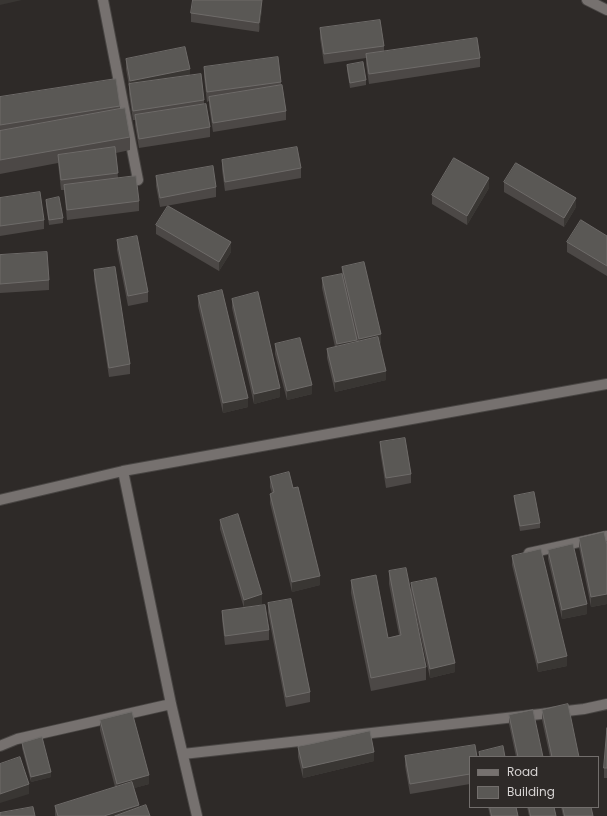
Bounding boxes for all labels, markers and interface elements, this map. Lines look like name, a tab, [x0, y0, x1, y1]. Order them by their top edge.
legend	[469, 756, 599, 808]
text: Road	[507, 763, 538, 780]
text: Building	[507, 783, 555, 800]

